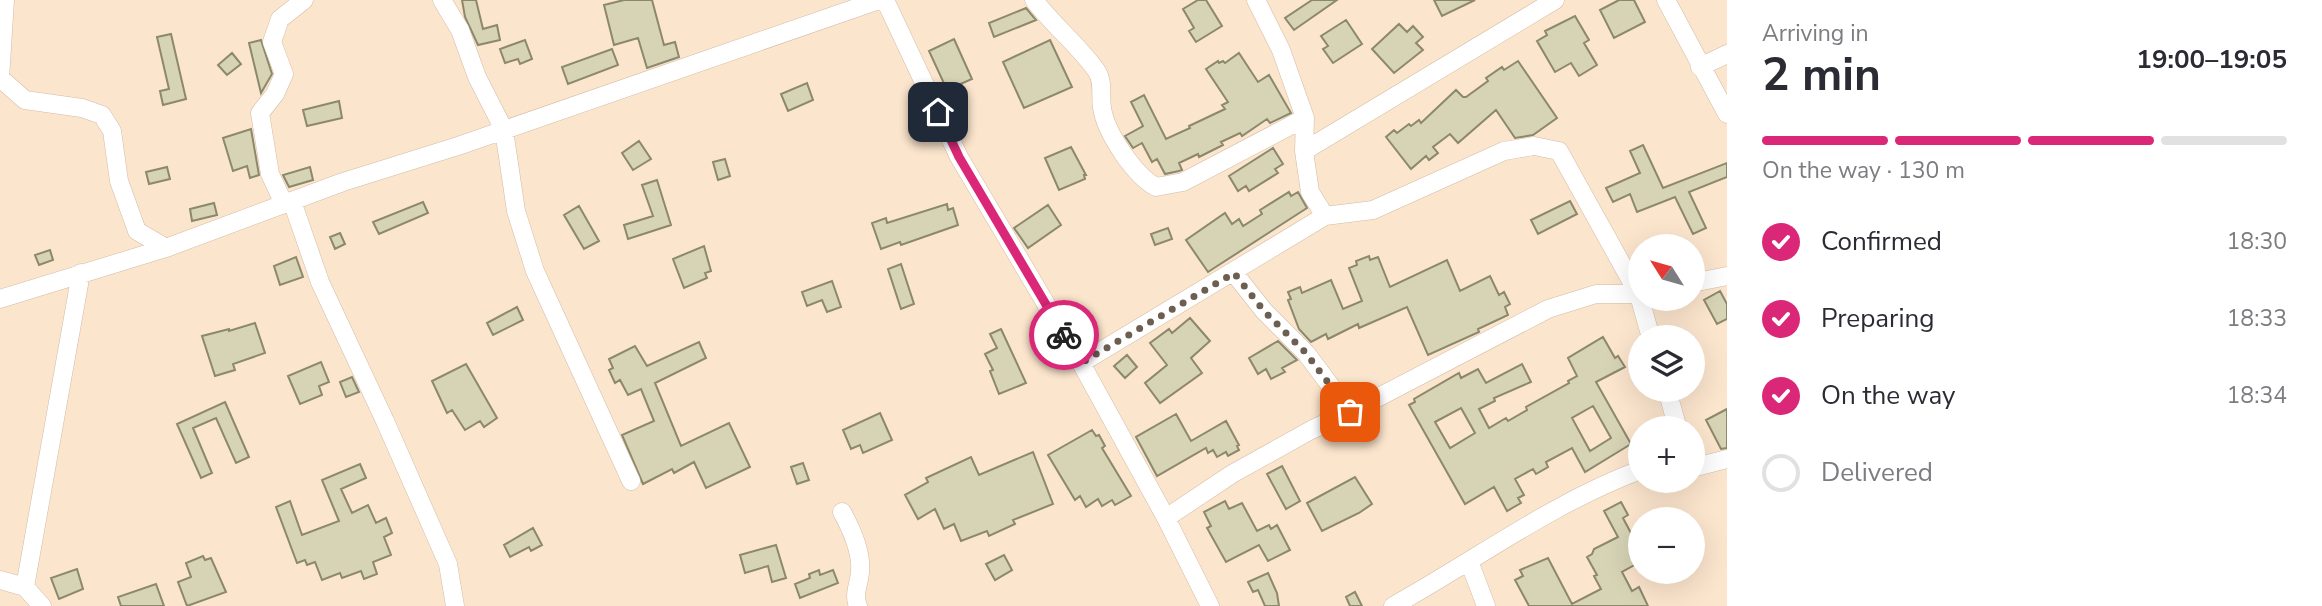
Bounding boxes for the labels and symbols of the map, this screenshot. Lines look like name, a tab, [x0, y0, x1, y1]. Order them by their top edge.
pin	[908, 82, 968, 142]
north arrow	[1628, 234, 1704, 312]
courier	[1029, 300, 1099, 370]
pin	[1320, 382, 1380, 442]

